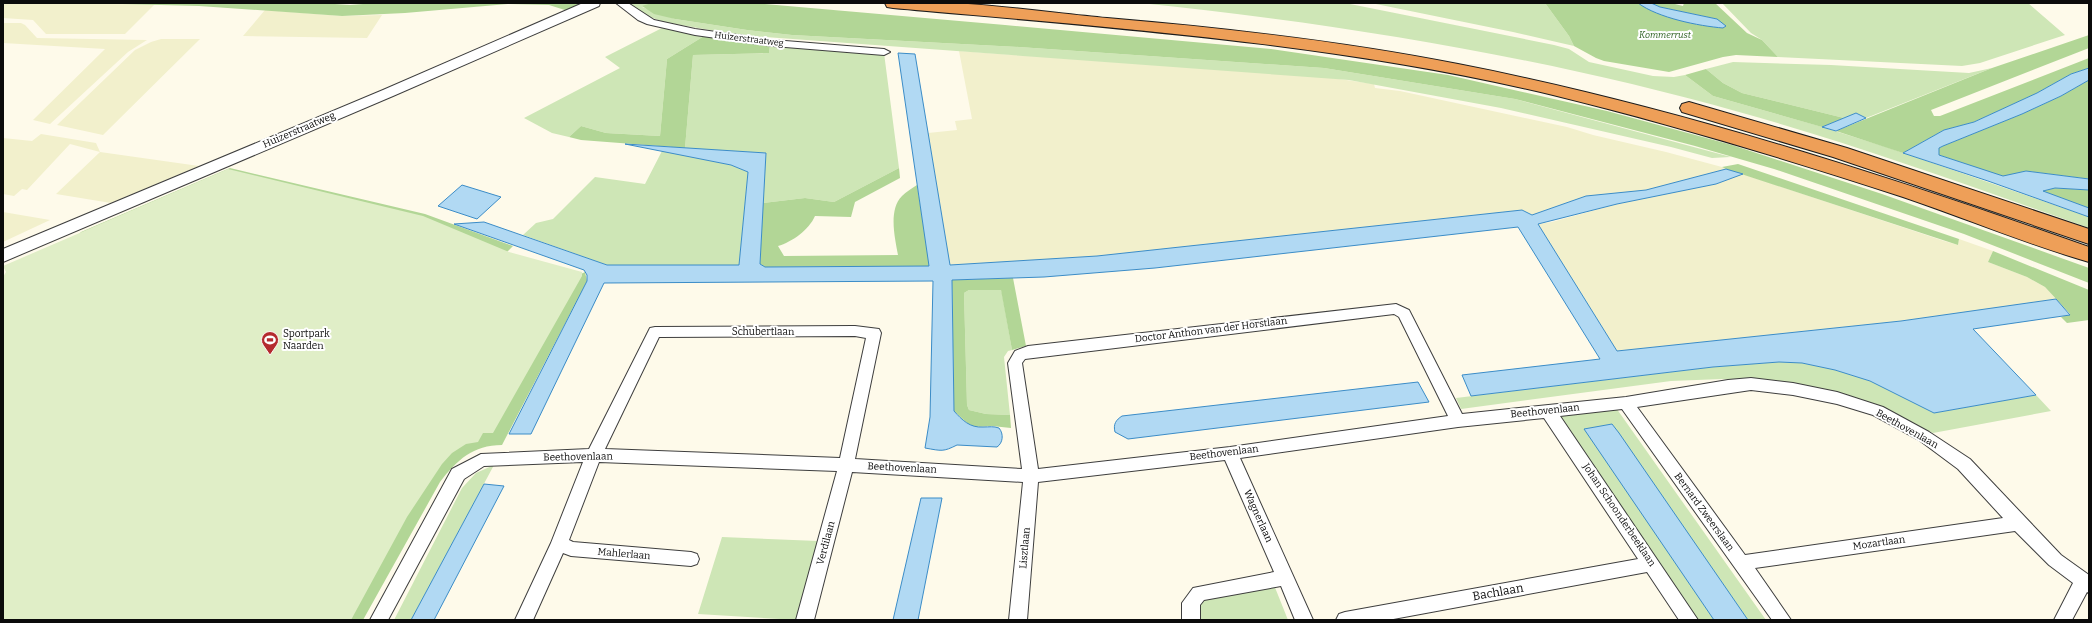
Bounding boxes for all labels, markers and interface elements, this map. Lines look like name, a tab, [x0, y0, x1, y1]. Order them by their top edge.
street label: Huizerstraatweg	[714, 30, 784, 48]
park label: Kommerrust	[1639, 30, 1692, 40]
street label: Huizerstraatweg	[261, 109, 337, 151]
street label: Doctor Anthon van der Horstlaan	[1134, 315, 1289, 345]
street label: Schubertlaan	[732, 326, 795, 338]
place label: Sportpark Naarden	[283, 328, 330, 352]
sports icon: Sportpark Naarden	[260, 330, 280, 355]
street label: Beethovenlaan	[1510, 401, 1581, 421]
street label: Beethovenlaan	[1874, 407, 1941, 451]
street label: Beethovenlaan	[1189, 443, 1260, 463]
street label: Beethovenlaan	[543, 450, 614, 464]
street label: Beethovenlaan	[867, 460, 938, 476]
street label: Johan Schoonderbeeklaan	[1579, 460, 1658, 569]
street label: Bernard Zweerslaan	[1672, 471, 1737, 554]
street label: Wagnerlaan	[1241, 488, 1275, 545]
street label: Verdilaan	[814, 519, 838, 566]
street label: Lisztlaan	[1017, 526, 1033, 569]
street label: Mozartlaan	[1852, 533, 1907, 553]
street label: Mahlerlaan	[597, 546, 652, 562]
street label: Bachlaan	[1471, 581, 1525, 603]

